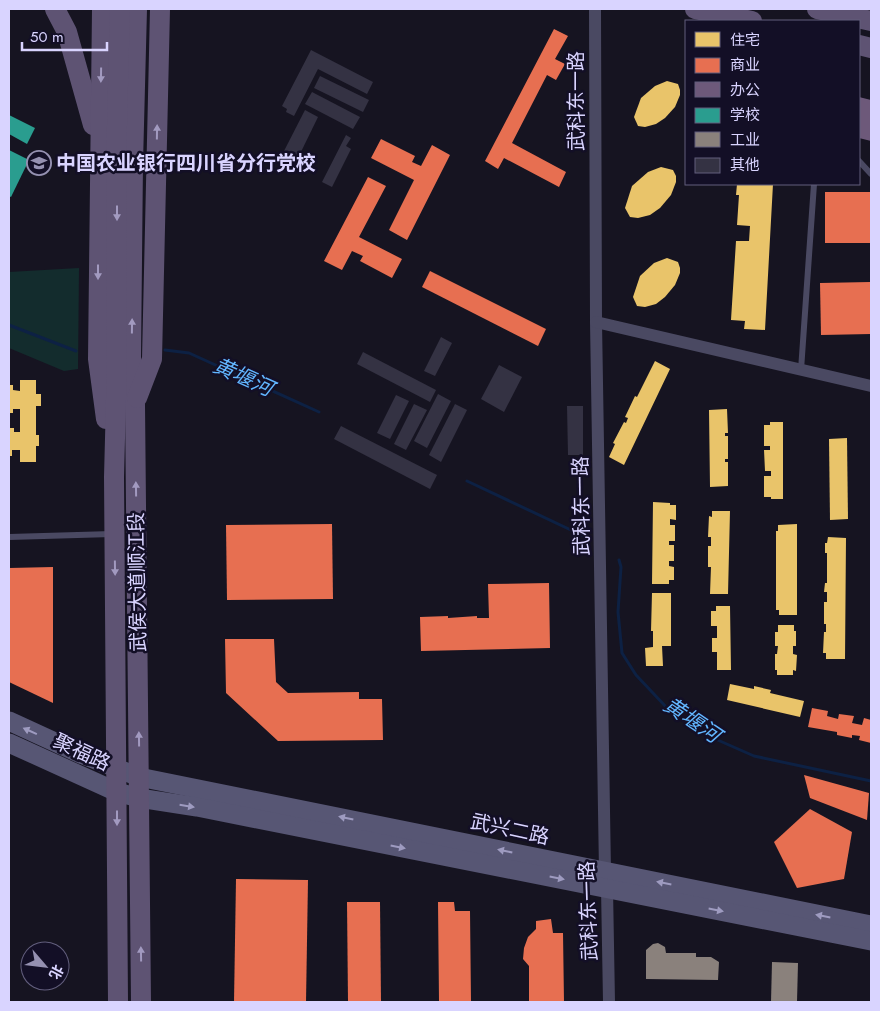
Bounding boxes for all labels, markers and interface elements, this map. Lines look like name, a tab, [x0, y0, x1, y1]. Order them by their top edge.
scale bar	[22, 20, 108, 52]
legend	[685, 20, 860, 185]
text: 50 m	[30, 26, 64, 48]
text: 住宅	[730, 29, 760, 51]
street label: 武科东一路	[562, 51, 591, 151]
text: 商业	[730, 54, 760, 76]
one-way arrow	[97, 67, 105, 83]
text: 办公	[730, 79, 760, 101]
text: 学校	[730, 104, 760, 126]
one-way arrow	[154, 124, 162, 140]
text: 工业	[730, 129, 760, 151]
place label: 中国农业银行四川省分行党校	[56, 149, 316, 178]
school or university icon: 中国农业银行四川省分行党校	[26, 150, 52, 176]
text: 其他	[730, 154, 760, 176]
one-way arrow	[113, 205, 121, 221]
one-way arrow	[94, 265, 102, 281]
one-way arrow	[128, 318, 136, 334]
water label: 黄堰河	[208, 350, 282, 405]
street label: 武科东一路	[566, 456, 597, 556]
one-way arrow	[132, 480, 140, 496]
street label: 武侯大道顺江段	[122, 512, 153, 652]
one-way arrow	[111, 560, 119, 576]
water label: 黄堰河	[657, 690, 730, 752]
one-way arrow	[23, 726, 37, 734]
street label: 聚福路	[48, 727, 115, 778]
one-way arrow	[135, 730, 143, 746]
one-way arrow	[179, 802, 195, 810]
street label: 武兴二路	[468, 807, 552, 852]
one-way arrow	[113, 810, 121, 826]
one-way arrow	[338, 814, 353, 822]
one-way arrow	[390, 843, 406, 851]
one-way arrow	[497, 847, 513, 855]
street label: 武科东一路	[572, 861, 605, 961]
one-way arrow	[550, 874, 565, 882]
one-way arrow	[656, 879, 672, 887]
one-way arrow	[709, 906, 724, 914]
one-way arrow	[815, 911, 831, 919]
north arrow	[20, 941, 70, 991]
one-way arrow	[137, 945, 145, 961]
text: 北	[44, 961, 69, 983]

